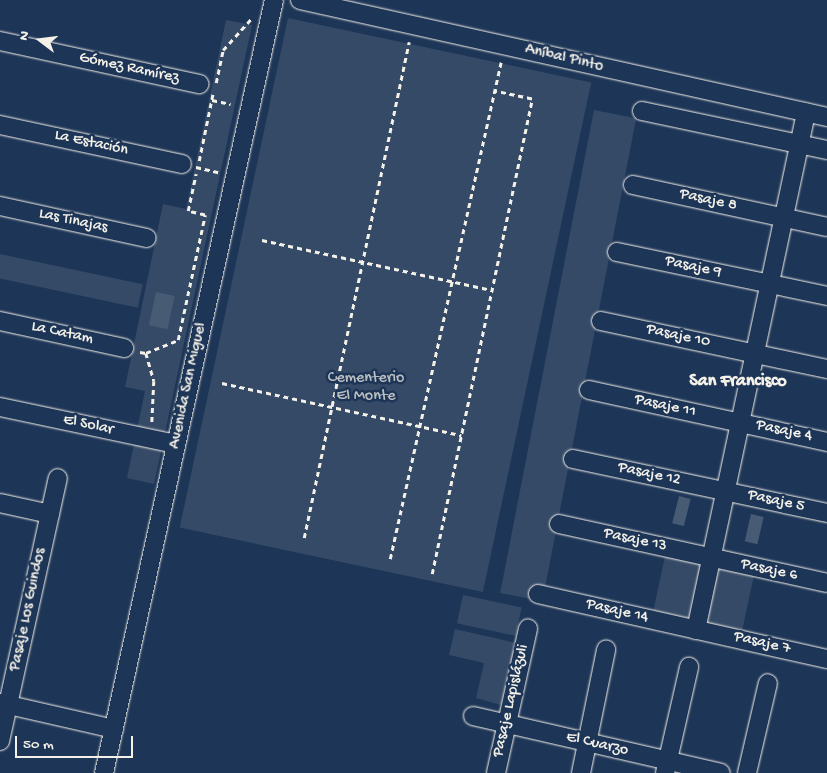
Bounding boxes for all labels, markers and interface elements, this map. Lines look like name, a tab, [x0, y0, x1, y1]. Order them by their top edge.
north arrow	[15, 15, 65, 65]
text: N	[16, 29, 34, 43]
street label: Aníbal Pinto	[523, 41, 605, 77]
street label: Gómez Ramírez	[77, 49, 181, 89]
street label: La Estación	[53, 127, 129, 161]
street label: Pasaje 8	[678, 186, 738, 216]
street label: Las Tinajas	[37, 205, 109, 239]
street label: Pasaje 9	[663, 253, 723, 283]
street label: La Catam	[29, 318, 95, 350]
street label: Avenida San Miguel	[166, 321, 212, 451]
street label: Pasaje 10	[644, 321, 712, 353]
park label: Cementerio El Monte	[328, 369, 404, 407]
district label: San Francisco	[689, 371, 787, 393]
street label: Pasaje 11	[633, 391, 697, 423]
street label: El Solar	[61, 411, 115, 441]
street label: Pasaje 4	[754, 417, 814, 447]
street label: Pasaje 12	[616, 459, 682, 491]
street label: Pasaje 5	[746, 487, 806, 517]
street label: Pasaje 13	[602, 525, 668, 557]
street label: Pasaje Los Guindos	[7, 547, 51, 673]
street label: Pasaje 6	[739, 556, 799, 586]
street label: Pasaje 14	[584, 596, 650, 628]
street label: Pasaje 7	[732, 628, 792, 660]
street label: Pasaje Lapislázuli	[490, 643, 534, 759]
scale bar	[18, 726, 135, 758]
street label: El Cuarzo	[564, 729, 630, 761]
text: 50 m	[23, 736, 54, 754]

